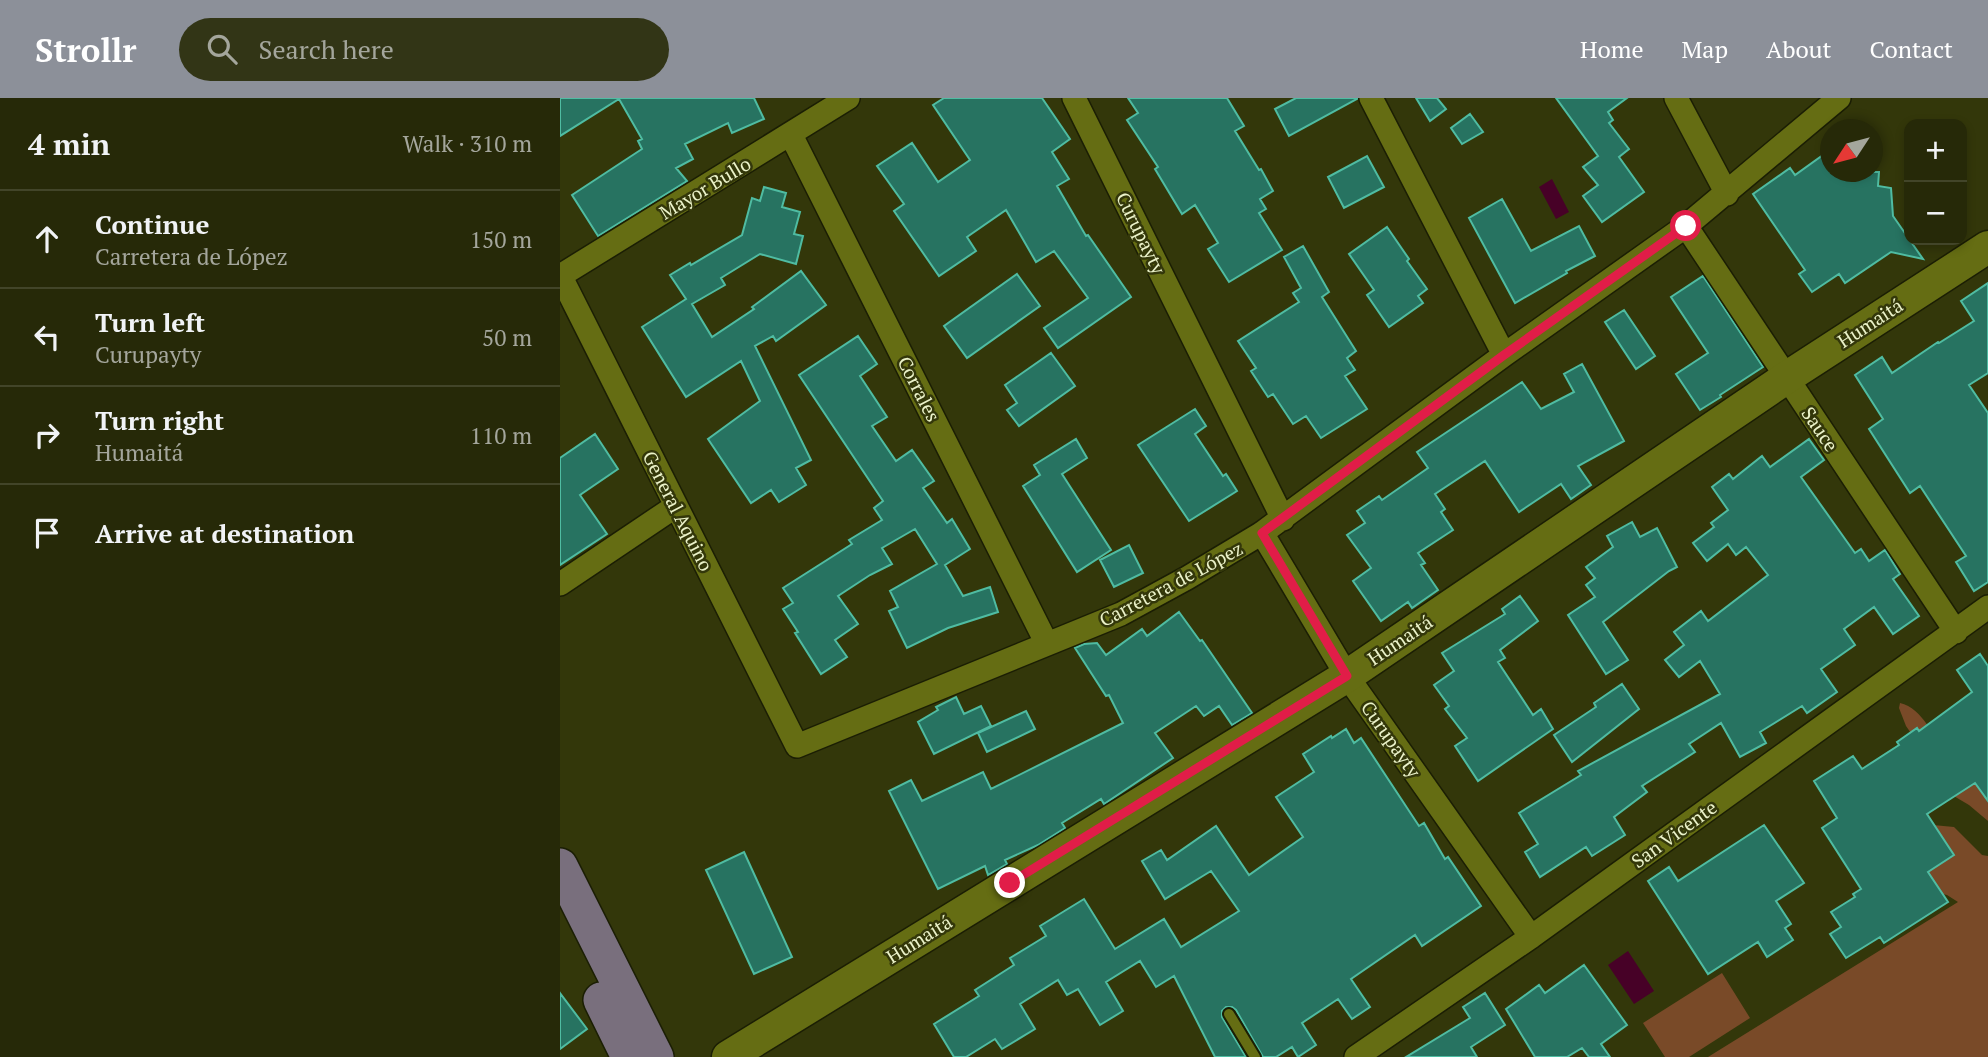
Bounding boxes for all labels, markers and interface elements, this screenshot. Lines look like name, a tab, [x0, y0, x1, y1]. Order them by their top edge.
search box	[179, 18, 669, 81]
text: Strollr	[35, 28, 137, 71]
icon: search	[203, 30, 241, 68]
text: Search here	[259, 32, 394, 66]
text: Home	[1580, 33, 1644, 65]
text: Map	[1682, 33, 1728, 65]
text: About	[1766, 33, 1832, 65]
text: Contact	[1870, 33, 1953, 65]
north arrow	[1820, 119, 1883, 182]
map controls	[1904, 119, 1967, 245]
button: +	[1904, 119, 1967, 182]
text: 4 min	[28, 124, 110, 164]
text: Walk · 310 m	[403, 128, 532, 159]
street label: Mayor Bullo	[654, 151, 755, 225]
button: −	[1904, 182, 1967, 245]
street label: Curupayty	[1111, 188, 1172, 278]
text: Continue	[95, 207, 209, 241]
route start	[1670, 210, 1701, 241]
icon: ahead	[28, 220, 66, 258]
text: 150 m	[470, 224, 532, 255]
text: Carretera de López	[95, 241, 288, 272]
street label: Humaitá	[1832, 292, 1908, 353]
text: Turn left	[95, 305, 205, 339]
icon: left	[28, 318, 66, 356]
text: 50 m	[482, 322, 532, 353]
text: Curupayty	[95, 339, 201, 370]
street label: Corrales	[892, 352, 946, 426]
street label: Sauce	[1796, 402, 1844, 456]
text: Turn right	[95, 403, 224, 437]
icon: right	[28, 416, 66, 454]
text: 110 m	[470, 420, 532, 451]
text: Humaitá	[95, 437, 183, 468]
street label: General Aquino	[637, 447, 719, 575]
icon: arrive	[28, 514, 66, 552]
text: Arrive at destination	[95, 516, 354, 550]
street label: Carretera de López	[1095, 535, 1247, 632]
street label: Humaitá	[1362, 609, 1437, 670]
street label: Curupayty	[1356, 696, 1427, 782]
street label: San Vicente	[1626, 794, 1721, 873]
route end	[994, 867, 1025, 898]
street label: Humaitá	[881, 908, 957, 969]

